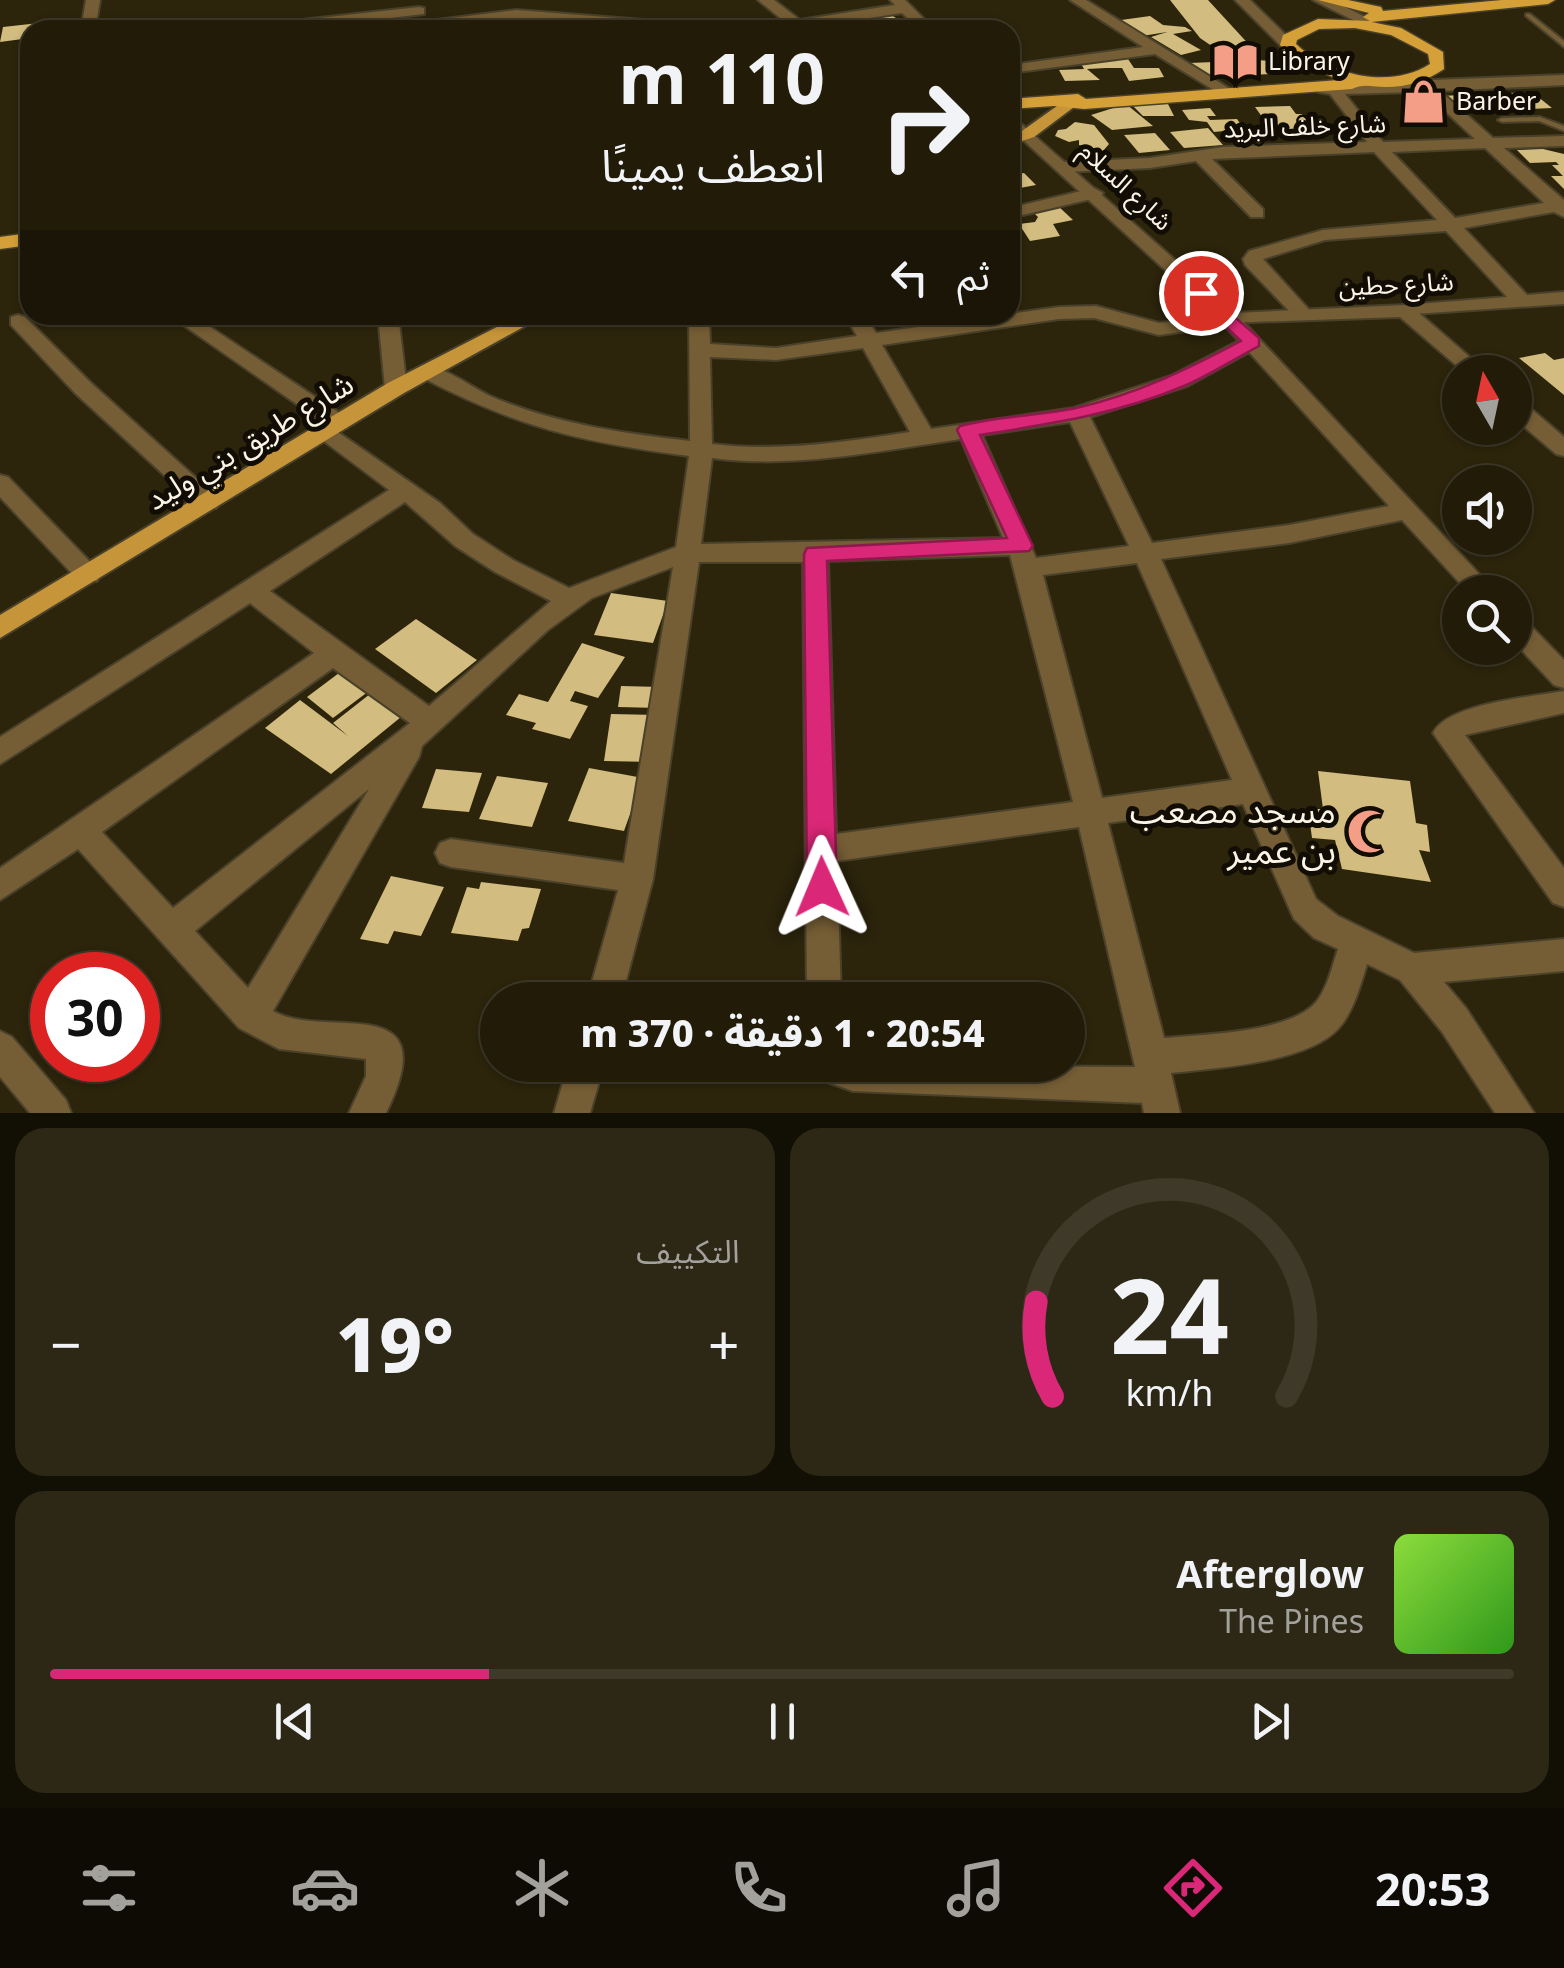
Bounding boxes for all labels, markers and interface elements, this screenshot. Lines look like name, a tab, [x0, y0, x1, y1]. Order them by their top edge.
text: 110 m	[618, 29, 825, 125]
library icon: Library	[1211, 37, 1259, 85]
place label: Library	[1268, 43, 1350, 77]
icon: right	[860, 60, 990, 190]
shop icon: Barber	[1399, 77, 1447, 125]
place label: Barber	[1456, 83, 1536, 117]
street label: شارع خلف البريد	[1223, 105, 1387, 148]
street label: شارع السلام	[1070, 133, 1181, 240]
text: انعطف يمينًا	[601, 134, 825, 195]
text: ثم	[957, 249, 990, 301]
icon: left	[882, 250, 937, 305]
pin	[1159, 251, 1244, 336]
street label: شارع حطين	[1337, 263, 1455, 306]
icon: arrive	[1174, 266, 1229, 321]
north arrow	[1442, 355, 1532, 445]
map controls	[1442, 355, 1532, 665]
street label: شارع طريق بني وليد	[138, 363, 363, 522]
button: sound	[1442, 465, 1532, 555]
button: search	[1442, 575, 1532, 665]
place label: مسجد مصعب بن عمير	[1130, 786, 1336, 873]
mosque icon: مسجد مصعب بن عمير	[1345, 807, 1393, 855]
position arrow	[770, 835, 874, 939]
speed limit sign: 30	[30, 952, 160, 1082]
text: 20:54 · 1 دقيقة · 370 m	[580, 1006, 985, 1058]
text: التكييف	[636, 1229, 740, 1272]
text: 24	[1110, 1243, 1229, 1384]
text: 19°	[336, 1292, 454, 1394]
text: −	[50, 1306, 81, 1381]
text: +	[708, 1306, 740, 1381]
text: km/h	[1125, 1368, 1213, 1416]
text: Afterglow	[1176, 1547, 1364, 1599]
text: The Pines	[1219, 1599, 1364, 1642]
icon: previous	[267, 1694, 322, 1749]
icon: pause	[755, 1694, 810, 1749]
icon: next	[1243, 1694, 1298, 1749]
icon: filters	[74, 1853, 144, 1923]
icon: car	[290, 1853, 360, 1923]
icon: climate	[507, 1853, 577, 1923]
icon: phone	[724, 1853, 794, 1923]
icon: music	[941, 1853, 1011, 1923]
icon: directions	[1158, 1853, 1228, 1923]
text: 20:53	[1375, 1858, 1491, 1919]

